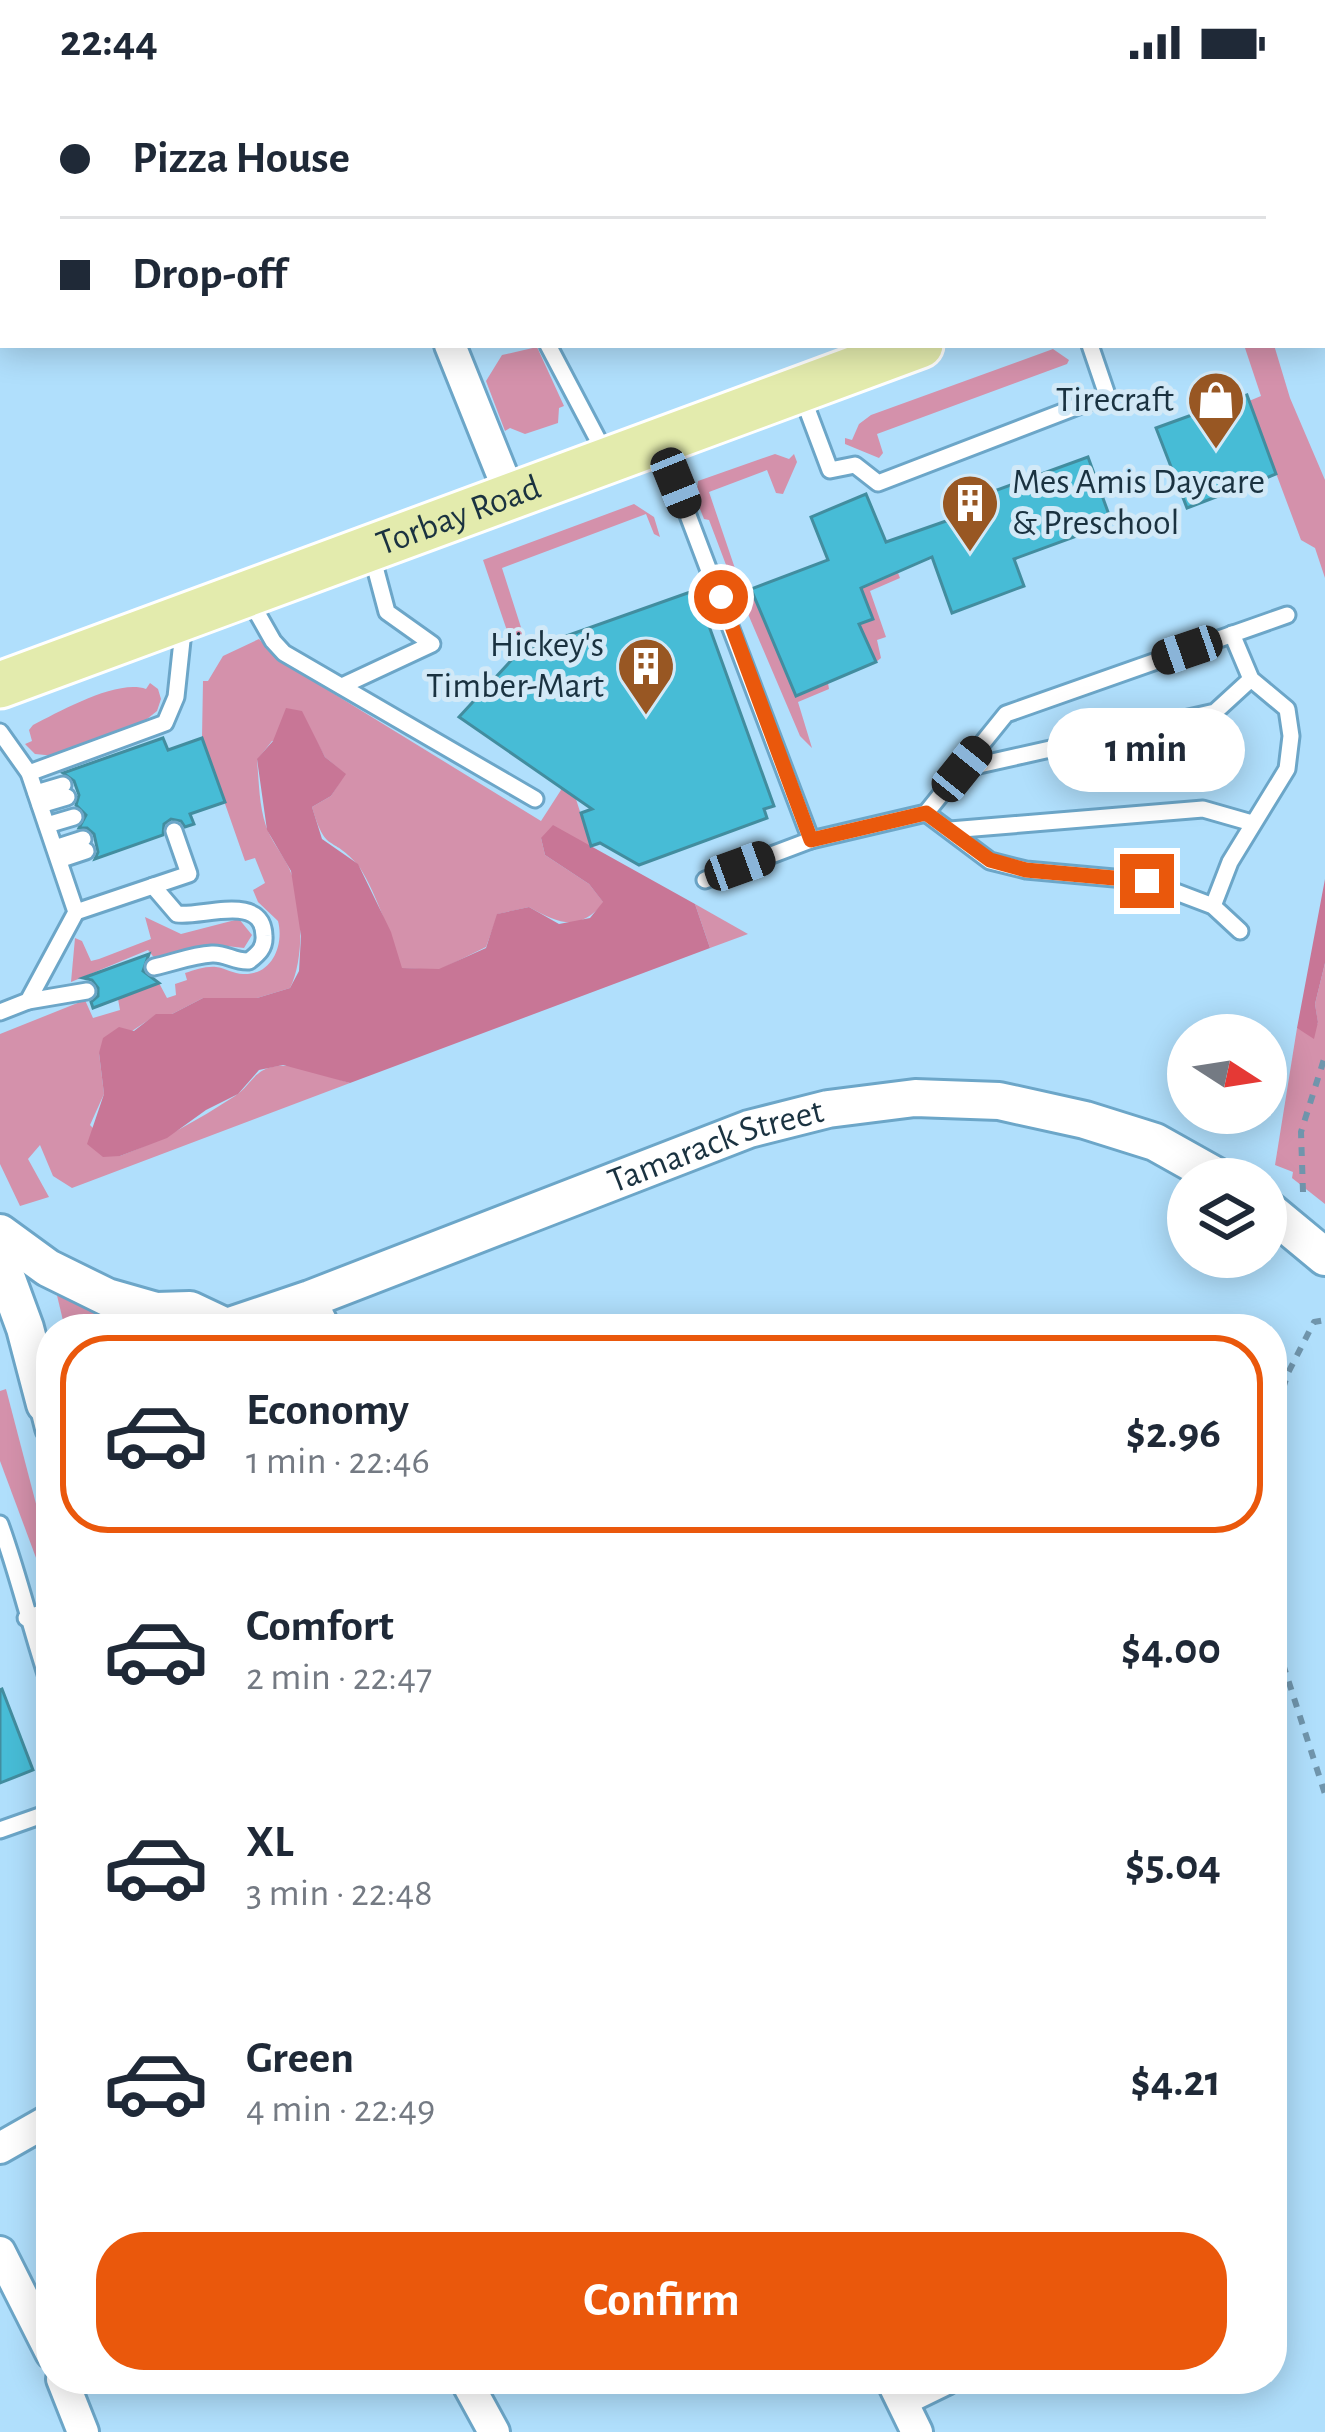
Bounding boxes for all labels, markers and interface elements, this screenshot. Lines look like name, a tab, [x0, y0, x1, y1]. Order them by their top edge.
text: 22:44	[60, 19, 158, 64]
text: Pizza House	[132, 136, 350, 181]
text: Drop-off	[132, 252, 287, 297]
shop icon: Tirecraft	[1185, 369, 1247, 451]
place label: Tirecraft	[1056, 382, 1175, 418]
car	[646, 443, 706, 523]
place label: Mes Amis Daycare & Preschool	[1012, 464, 1265, 541]
street label: Torbay Road	[372, 469, 546, 562]
building icon: Mes Amis Daycare & Preschool	[939, 472, 1001, 554]
route start	[694, 570, 748, 624]
car	[1147, 621, 1227, 679]
place label: Hickey's Timber-Mart	[426, 627, 605, 704]
building icon: Hickey's Timber-Mart	[615, 635, 677, 717]
callout: 1 min	[1048, 707, 1246, 791]
car	[925, 730, 999, 808]
text: 1 min	[1105, 730, 1187, 769]
car	[700, 837, 780, 895]
route end	[1120, 854, 1174, 908]
north arrow	[1167, 1014, 1287, 1134]
map controls	[1167, 1014, 1287, 1278]
street label: Tamarack Street	[603, 1093, 828, 1200]
button: layers	[1167, 1158, 1287, 1278]
icon: car	[102, 1380, 210, 1488]
text: Economy	[246, 1388, 409, 1433]
text: $2.96	[1126, 1411, 1221, 1456]
text: 1 min · 22:46	[246, 1442, 430, 1481]
icon: car	[102, 1596, 210, 1704]
text: Comfort	[246, 1604, 394, 1649]
text: $4.00	[1121, 1627, 1221, 1672]
text: 2 min · 22:47	[246, 1658, 432, 1697]
icon: car	[102, 1812, 210, 1920]
text: XL	[246, 1820, 294, 1865]
text: $5.04	[1125, 1843, 1221, 1888]
text: 3 min · 22:48	[246, 1874, 433, 1913]
icon: car	[102, 2028, 210, 2136]
text: Green	[246, 2036, 354, 2081]
text: $4.21	[1130, 2059, 1221, 2104]
text: 4 min · 22:49	[246, 2090, 435, 2129]
button: Confirm	[96, 2232, 1227, 2370]

